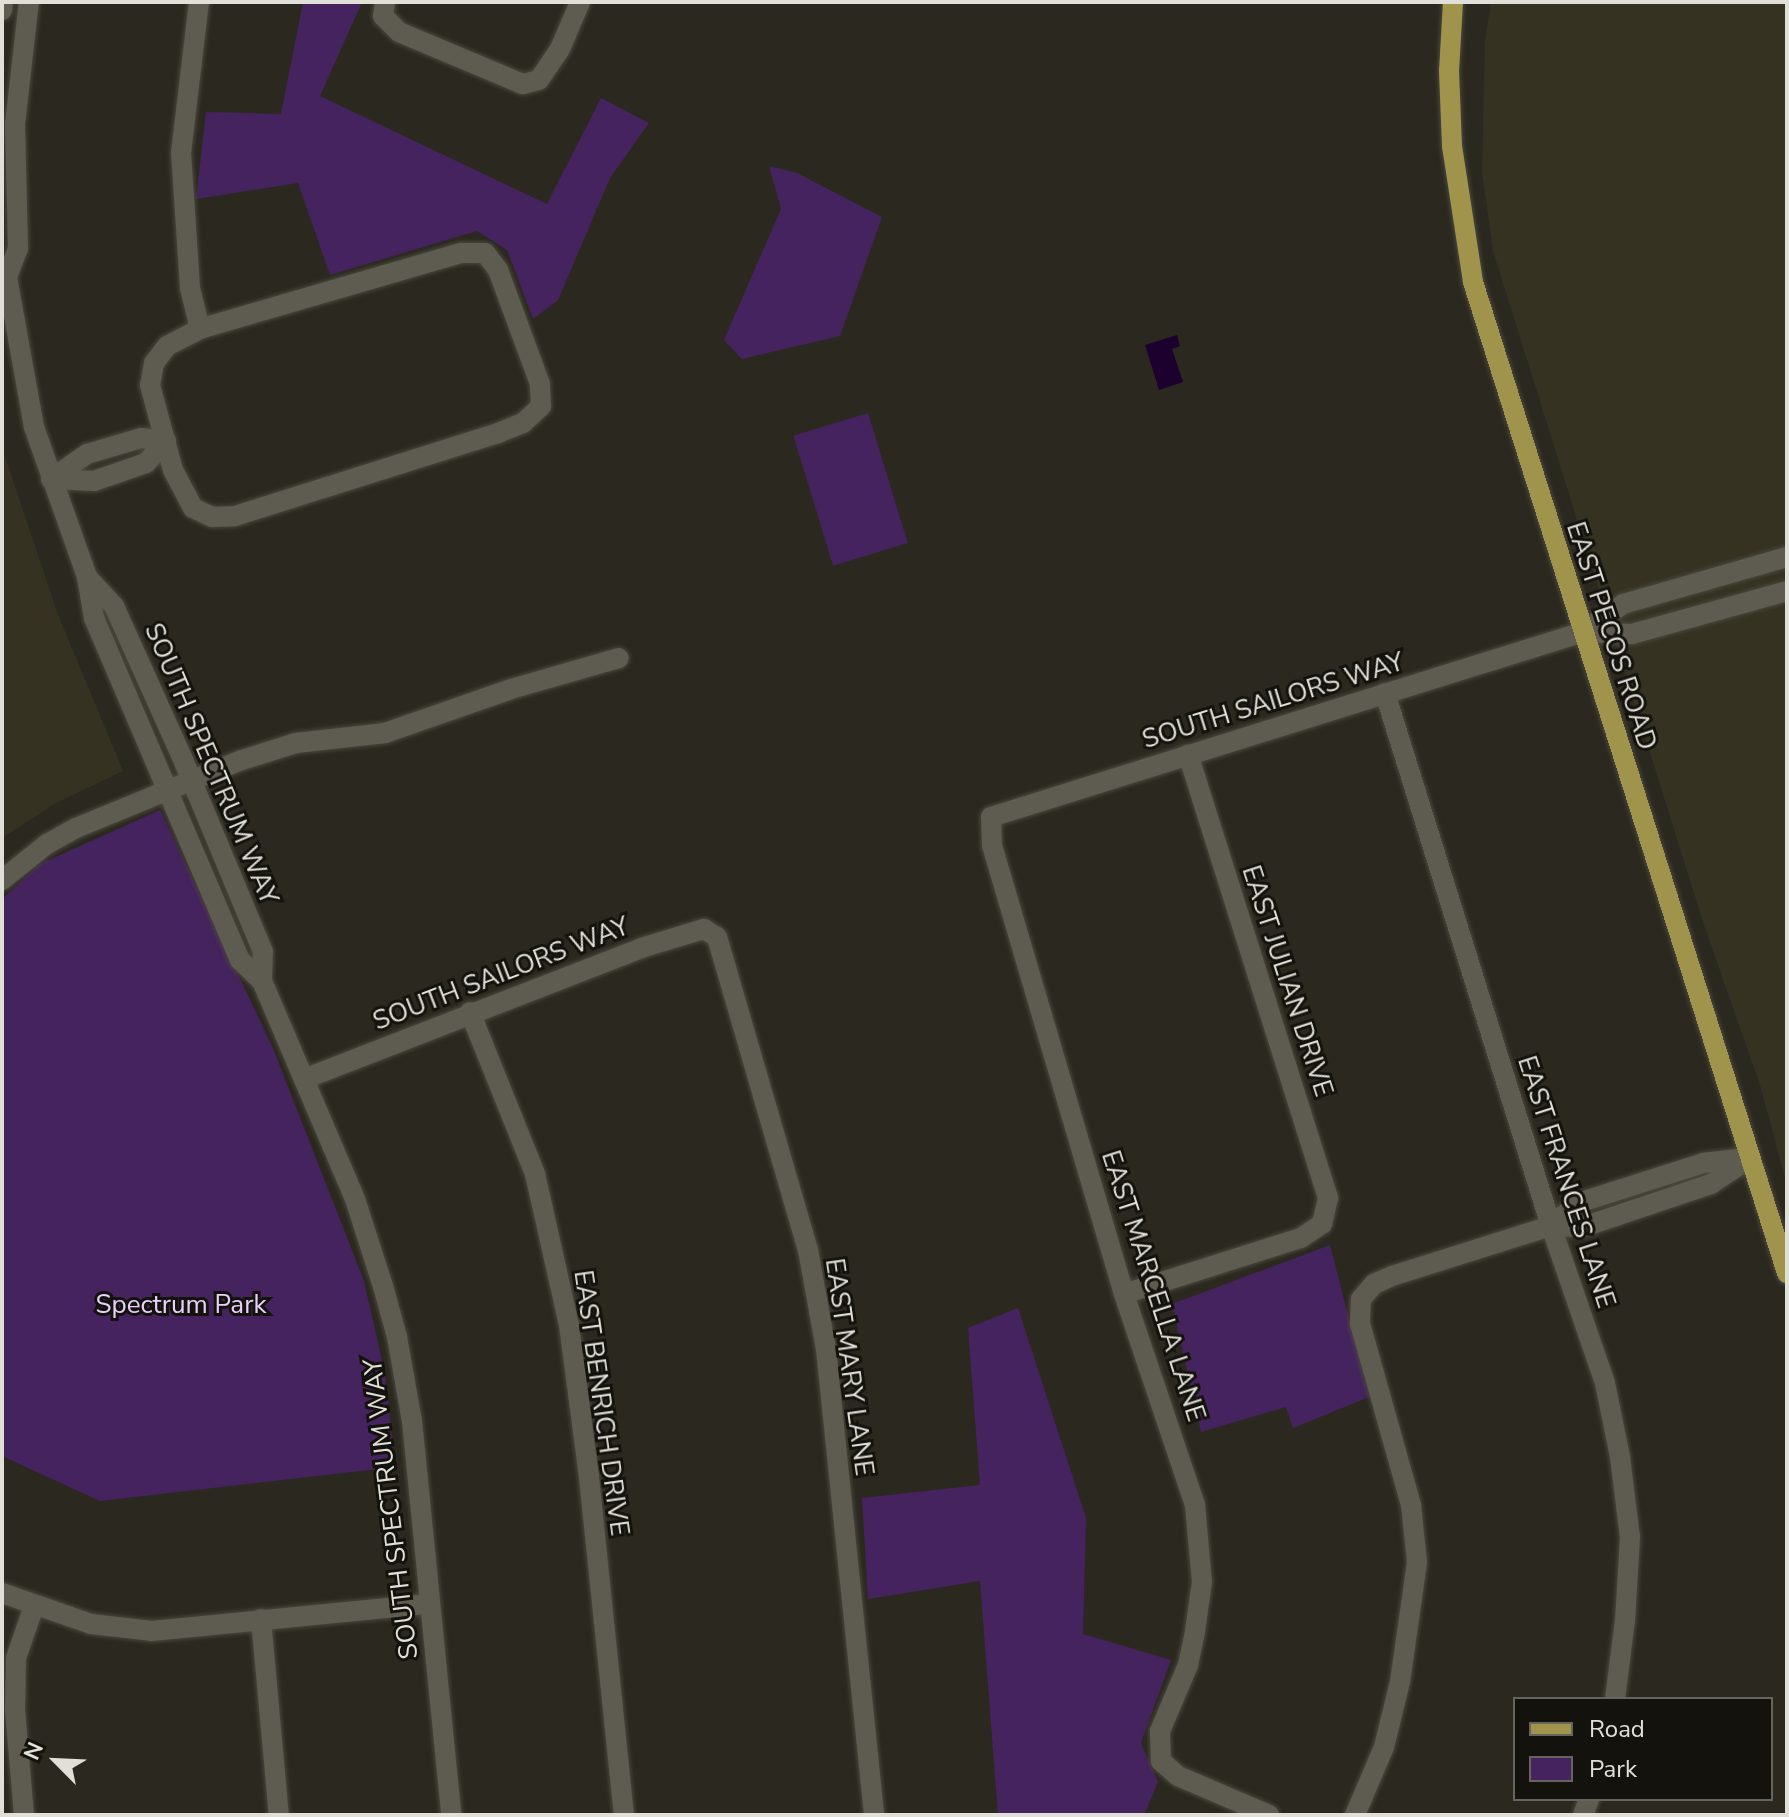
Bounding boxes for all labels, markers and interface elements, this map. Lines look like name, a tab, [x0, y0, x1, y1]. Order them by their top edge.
street label: EAST PECOS ROAD	[1559, 518, 1663, 754]
street label: SOUTH SPECTRUM WAY	[138, 619, 284, 909]
street label: SOUTH SAILORS WAY	[1139, 646, 1407, 756]
street label: EAST JULIAN DRIVE	[1235, 862, 1339, 1100]
street label: SOUTH SAILORS WAY	[369, 911, 633, 1037]
street label: EAST FRANCES LANE	[1511, 1052, 1621, 1312]
street label: EAST MARCELLA LANE	[1094, 1147, 1212, 1425]
street label: EAST MARY LANE	[818, 1256, 880, 1478]
street label: EAST BENRICH DRIVE	[567, 1268, 635, 1538]
park label: Spectrum Park	[96, 1289, 266, 1321]
street label: SOUTH SPECTRUM WAY	[357, 1357, 425, 1661]
legend	[1513, 1697, 1773, 1801]
text: Road	[1589, 1713, 1645, 1745]
north arrow	[16, 1721, 96, 1801]
text: N	[17, 1738, 51, 1765]
text: Park	[1589, 1753, 1637, 1785]

